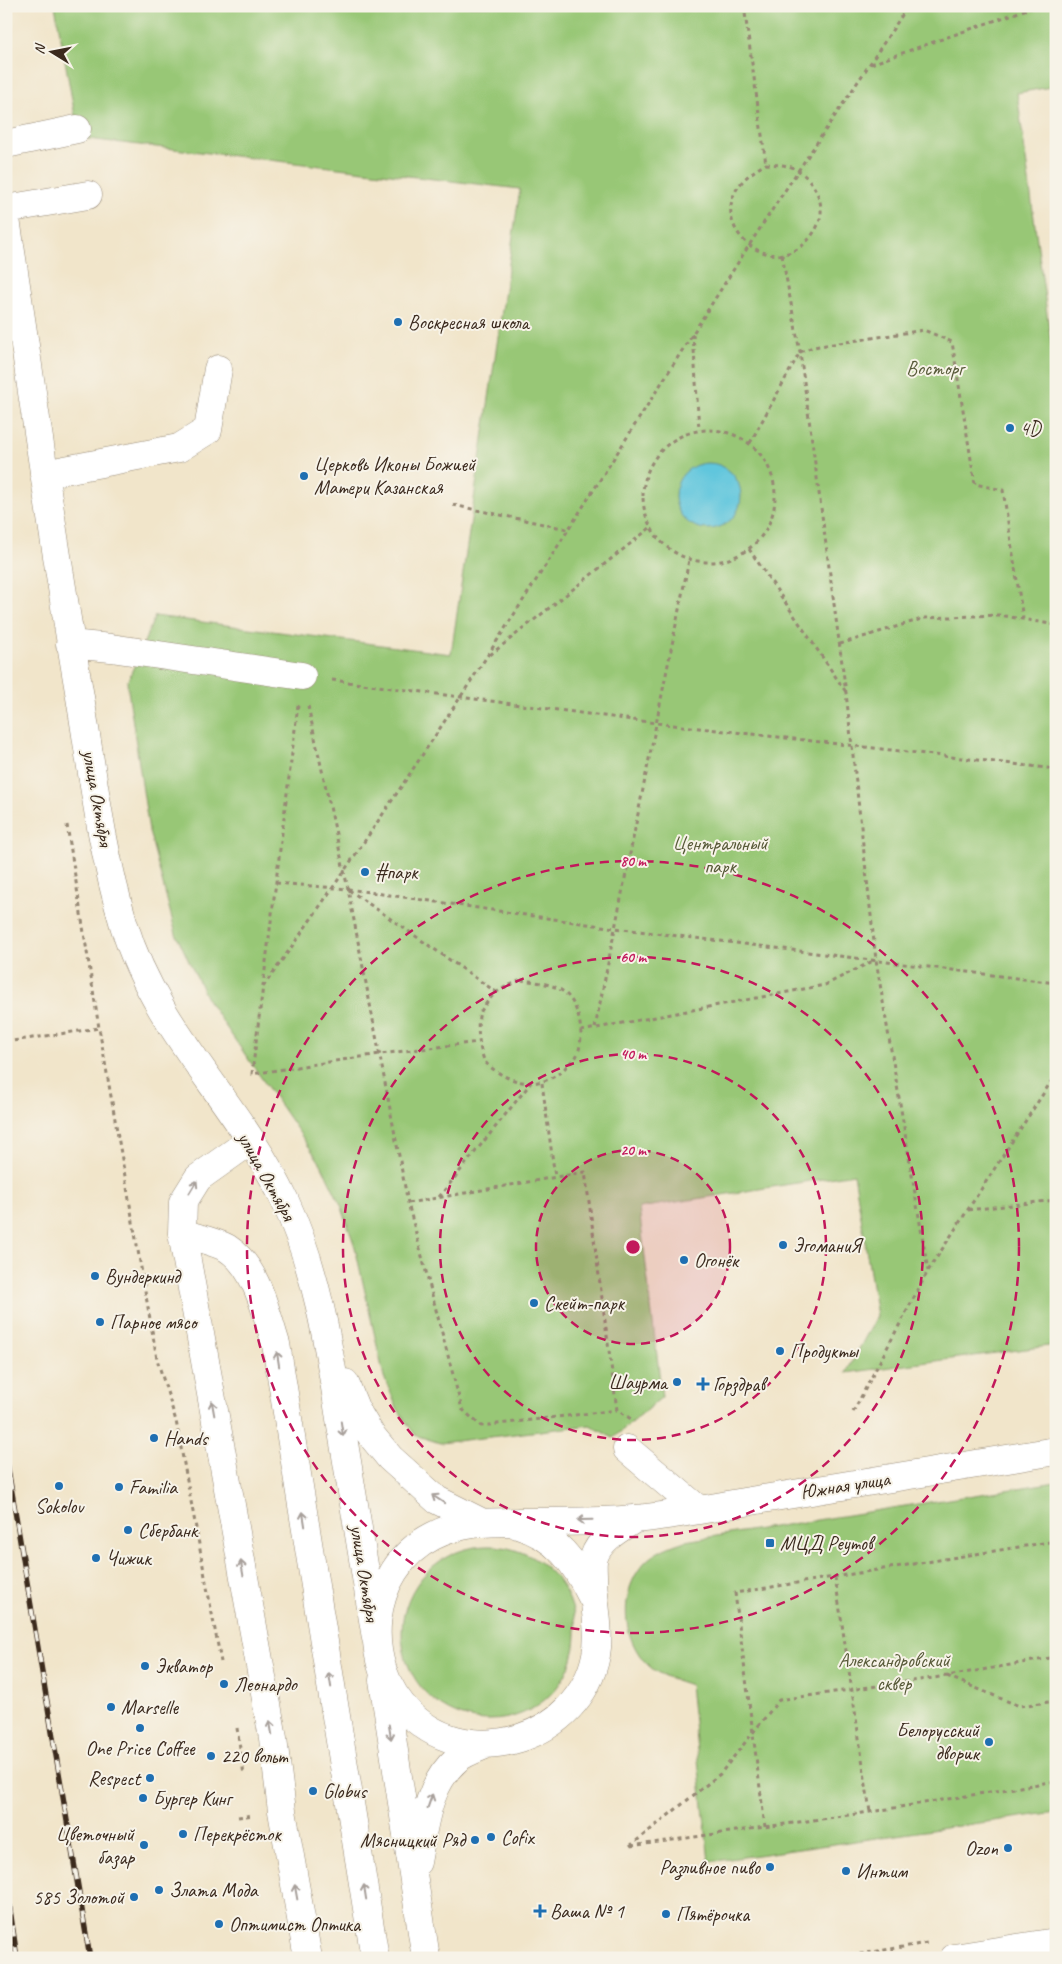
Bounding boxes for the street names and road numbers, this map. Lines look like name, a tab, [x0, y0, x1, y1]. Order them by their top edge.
street label: улица Октября	[77, 747, 119, 850]
street label: улица Октября	[232, 1127, 302, 1226]
street label: Южная улица	[799, 1466, 893, 1505]
street label: улица Октября	[344, 1522, 385, 1625]

